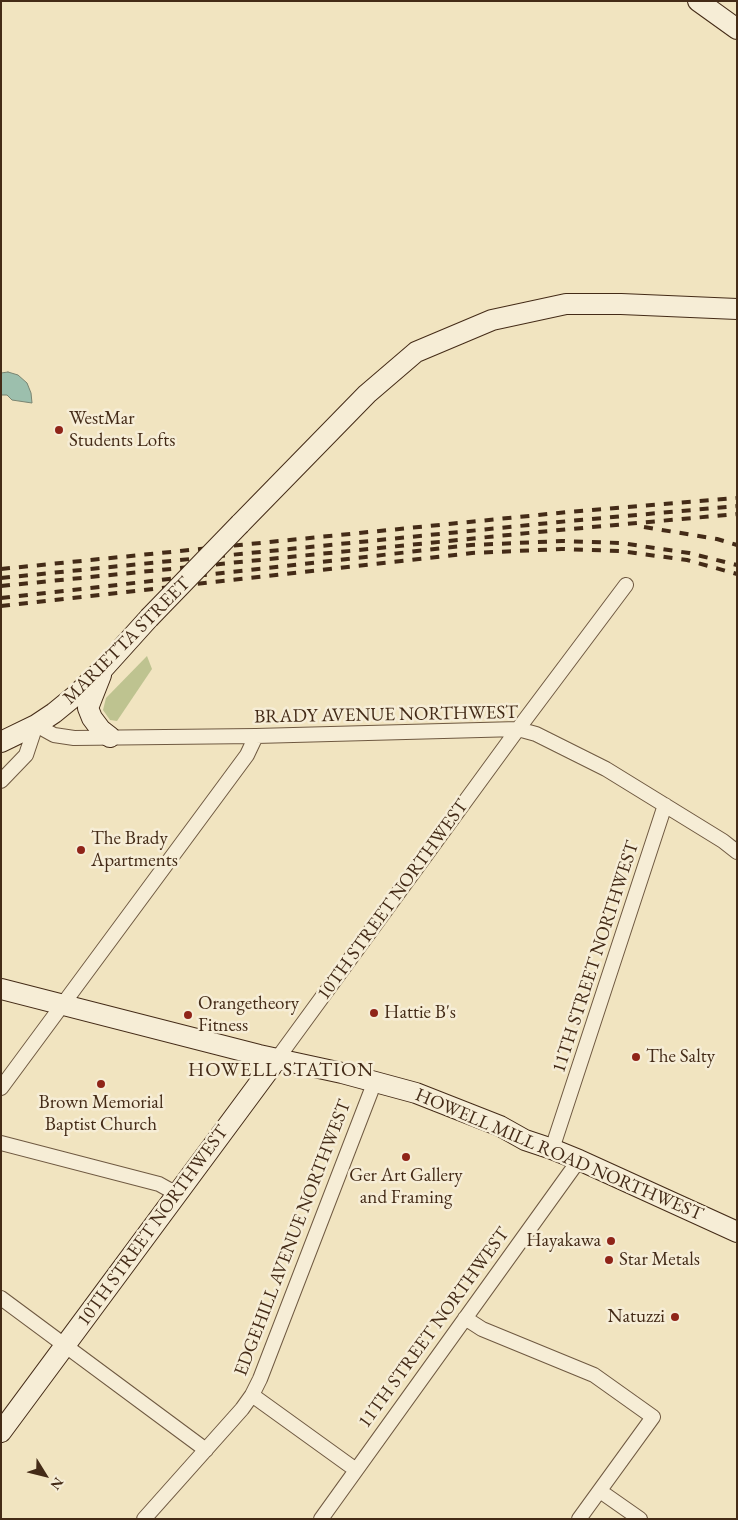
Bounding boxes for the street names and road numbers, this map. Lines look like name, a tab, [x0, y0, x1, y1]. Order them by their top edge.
street label: MARIETTA STREET	[58, 572, 196, 710]
street label: BRADY AVENUE NORTHWEST	[254, 701, 518, 729]
street label: 10TH STREET NORTHWEST	[313, 795, 473, 1005]
street label: 11TH STREET NORTHWEST	[548, 838, 644, 1076]
street label: HOWELL MILL ROAD NORTHWEST	[412, 1084, 706, 1226]
street label: EDGEHILL AVENUE NORTHWEST	[230, 1097, 356, 1379]
street label: 10TH STREET NORTHWEST	[73, 1121, 233, 1331]
street label: 11TH STREET NORTHWEST	[354, 1223, 514, 1433]

